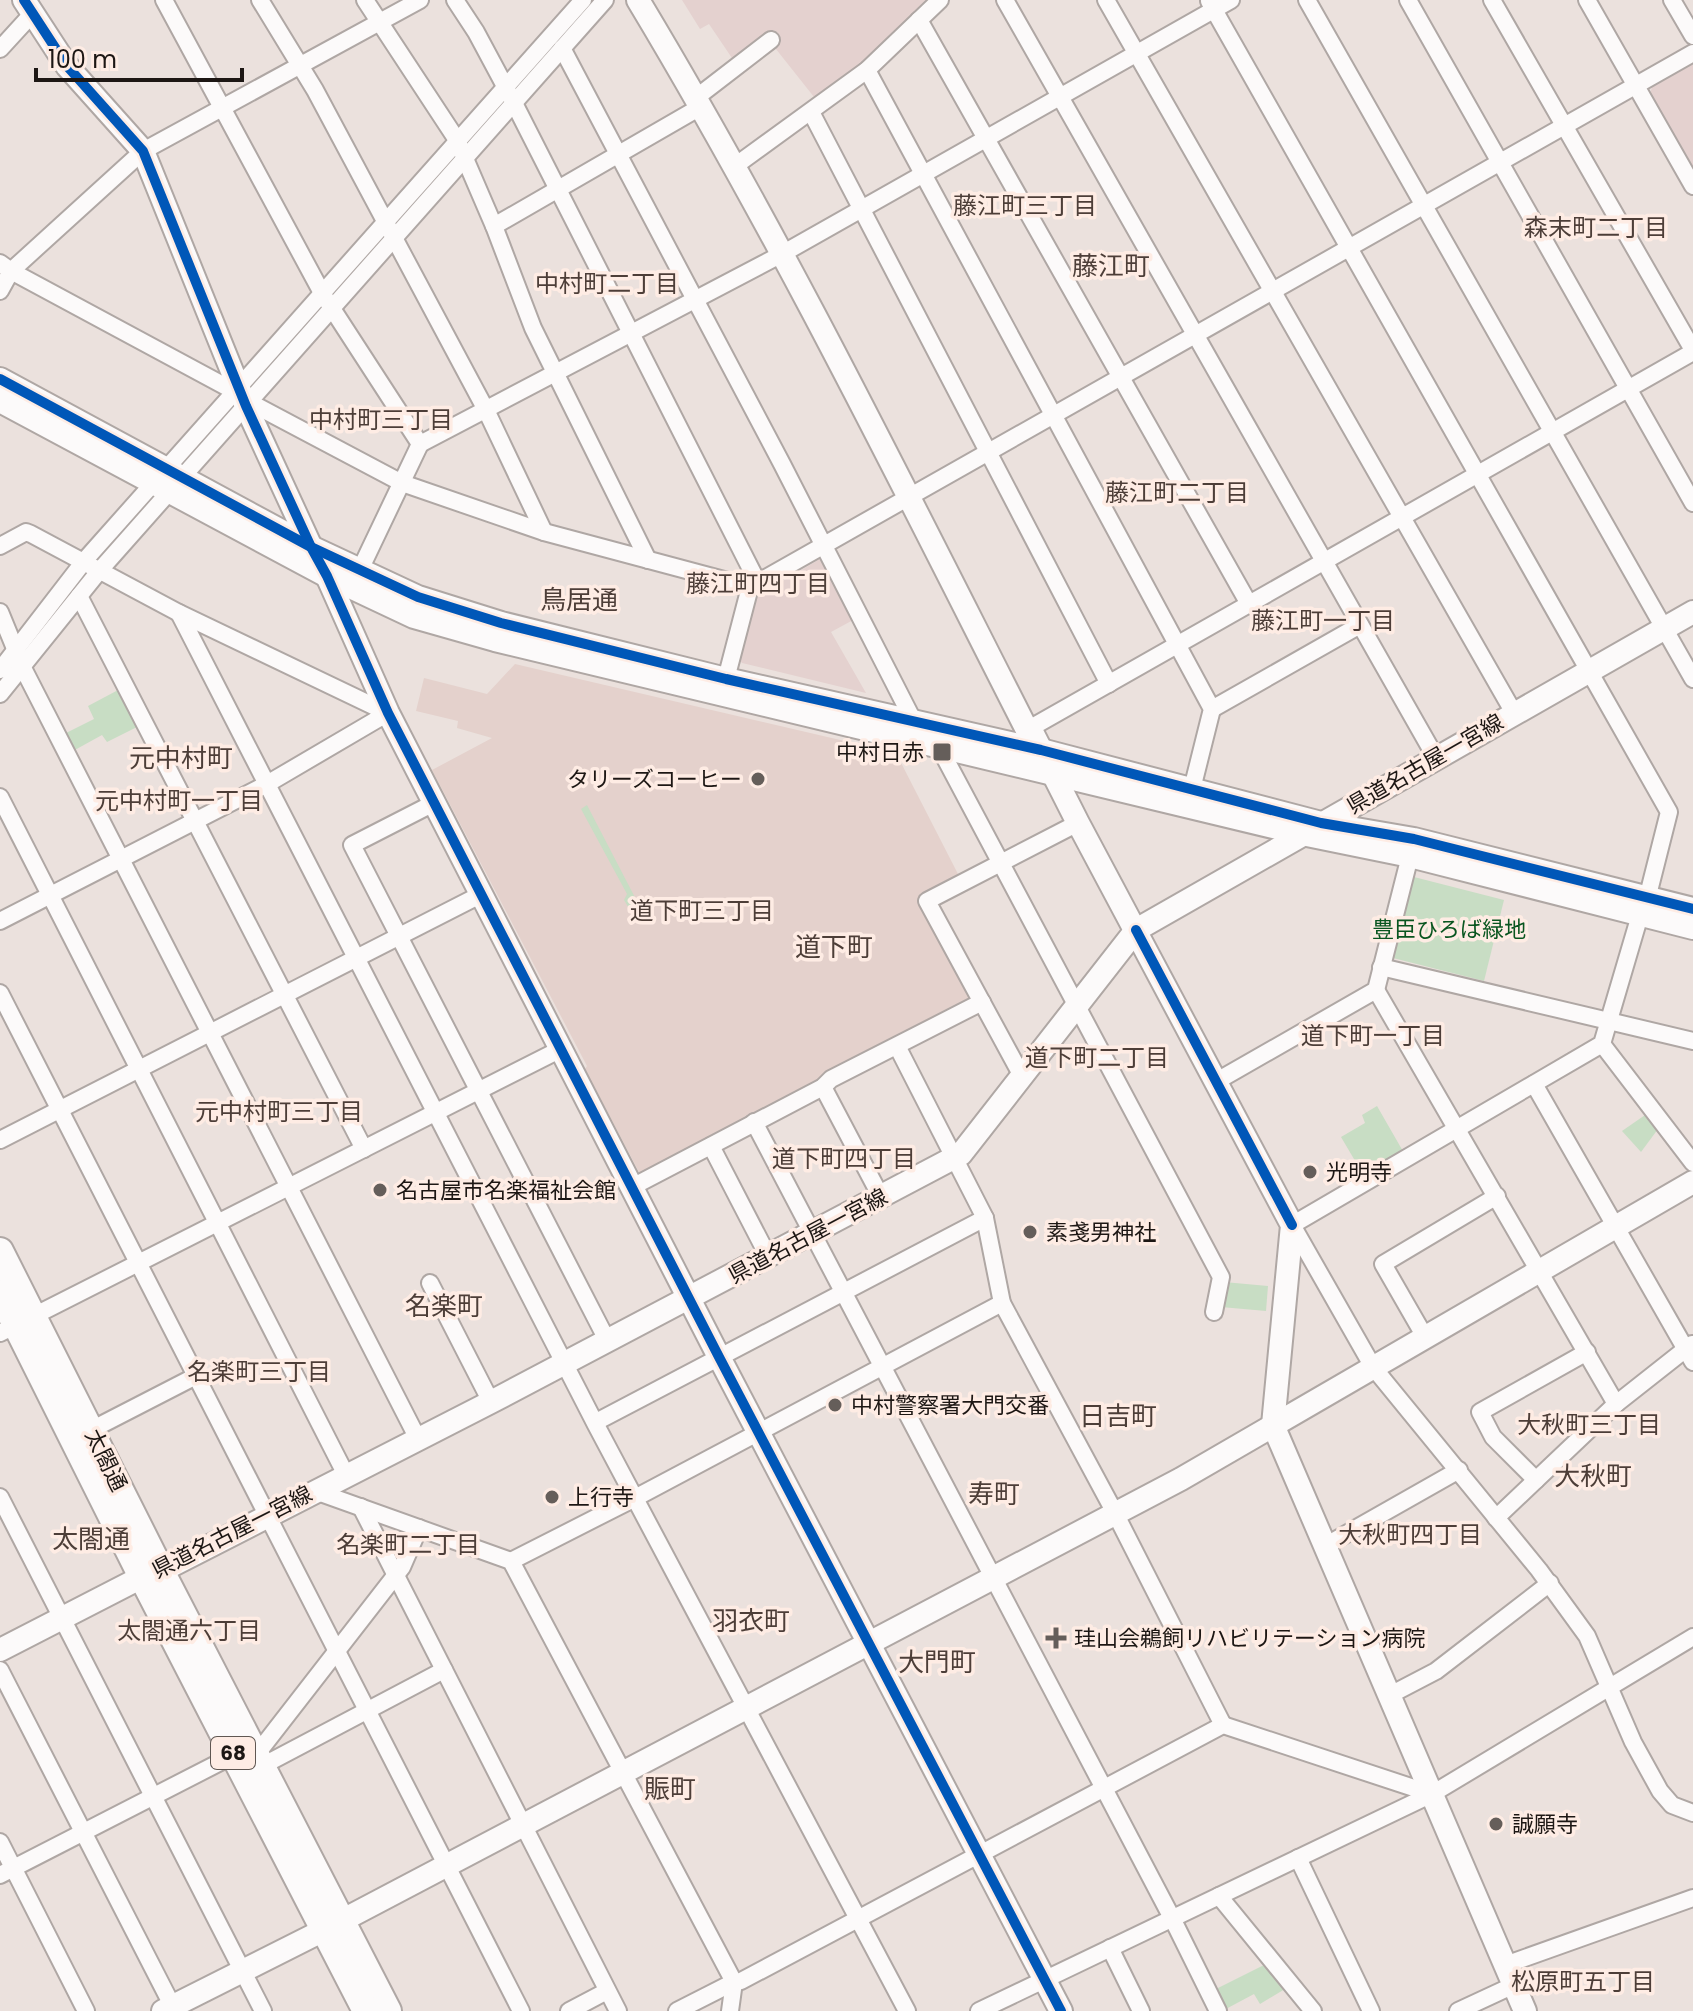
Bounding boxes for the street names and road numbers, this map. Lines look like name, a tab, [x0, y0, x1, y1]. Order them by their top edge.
street label: 県道名古屋一宮線	[1341, 707, 1509, 821]
street label: 県道名古屋一宮線	[723, 1181, 893, 1291]
street label: 太閤通	[78, 1424, 134, 1496]
street label: 県道名古屋一宮線	[147, 1478, 317, 1586]
road number: 68	[211, 1737, 255, 1769]

